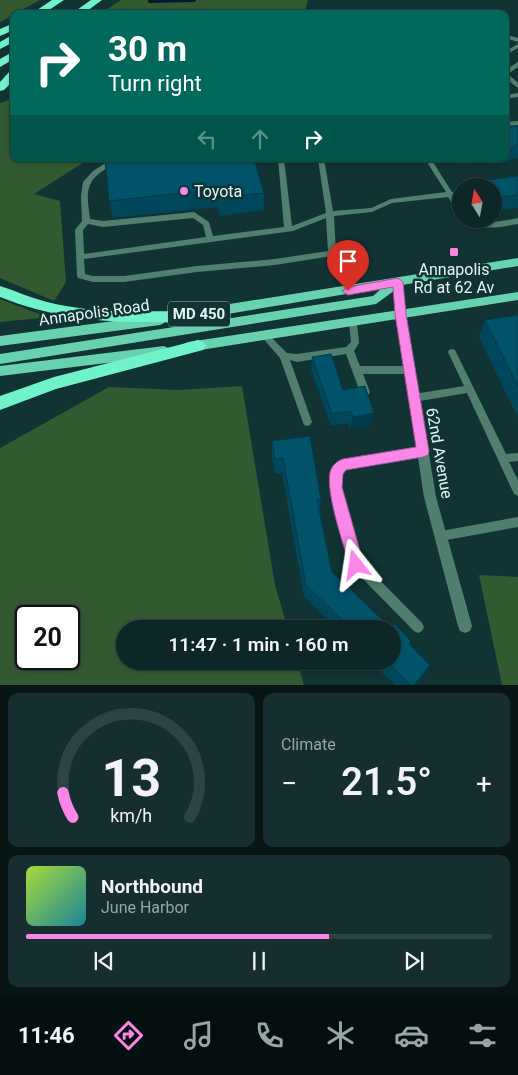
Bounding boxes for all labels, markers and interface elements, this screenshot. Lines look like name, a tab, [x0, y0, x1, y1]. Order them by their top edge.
text: 30 m	[108, 29, 187, 70]
icon: right	[25, 30, 90, 95]
text: Turn right	[108, 71, 202, 96]
icon: left	[193, 125, 221, 153]
icon: ahead	[246, 125, 274, 153]
icon: right	[299, 125, 327, 153]
north arrow	[452, 178, 502, 228]
map controls	[452, 178, 502, 228]
place label: Toyota	[194, 182, 242, 201]
marker: Toyota	[178, 185, 190, 197]
pin	[327, 240, 369, 291]
marker: Annapolis Rd at 62 Av	[448, 246, 460, 258]
icon: arrive	[334, 247, 362, 275]
place label: Annapolis Rd at 62 Av	[414, 260, 495, 297]
street label: Annapolis Road	[37, 295, 151, 330]
road number: MD 450	[168, 302, 230, 326]
street label: 62nd Avenue	[422, 406, 457, 500]
position arrow	[329, 538, 381, 590]
speed limit sign: 20	[15, 605, 80, 670]
text: 11:47 · 1 min · 160 m	[168, 633, 349, 656]
text: Climate	[281, 735, 336, 754]
text: 13	[102, 748, 161, 809]
text: 21.5°	[341, 760, 432, 804]
text: −	[281, 767, 297, 800]
text: +	[476, 767, 492, 800]
text: km/h	[111, 805, 152, 826]
text: Northbound	[101, 875, 203, 898]
text: June Harbor	[101, 898, 189, 917]
icon: previous	[90, 947, 118, 975]
icon: pause	[245, 947, 273, 975]
icon: next	[400, 947, 428, 975]
icon: directions	[111, 1018, 146, 1053]
icon: music	[181, 1018, 216, 1053]
icon: phone	[252, 1018, 287, 1053]
icon: climate	[323, 1018, 358, 1053]
icon: car	[394, 1018, 429, 1053]
icon: filters	[465, 1018, 500, 1053]
text: 11:46	[18, 1023, 75, 1048]

